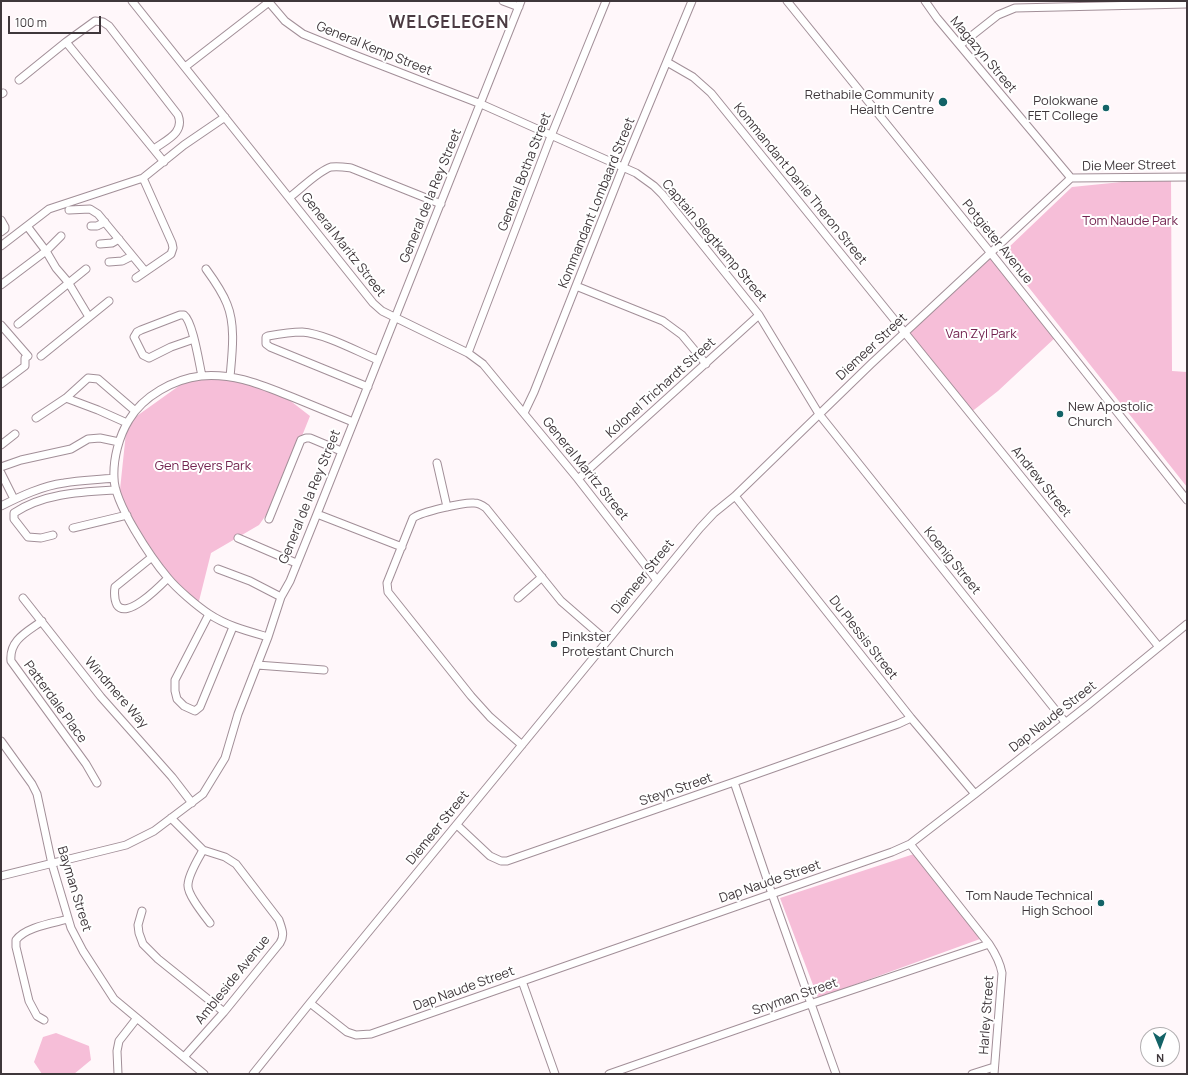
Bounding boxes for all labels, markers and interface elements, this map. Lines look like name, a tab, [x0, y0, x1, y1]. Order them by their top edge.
scale bar	[10, 8, 103, 34]
district label: WELGELEGEN	[389, 13, 509, 33]
text: 100 m	[15, 14, 47, 31]
street label: Magazyn Street	[946, 14, 1020, 96]
street label: General Kemp Street	[314, 19, 434, 79]
place label: Rethabile Community Health Centre	[805, 87, 934, 118]
place label: Polokwane FET College	[1028, 93, 1098, 124]
marker: Rethabile Community Health Centre	[937, 96, 949, 108]
street label: Kommandant Danie Theron Street	[730, 100, 870, 268]
marker: Polokwane FET College	[1101, 103, 1111, 113]
street label: General Botha Street	[495, 111, 555, 233]
street label: Kommandant Lombaard Street	[556, 115, 638, 291]
street label: General de la Rey Street	[397, 127, 465, 265]
street label: Die Meer Street	[1082, 157, 1176, 175]
street label: Captain Slegtkamp Street	[658, 177, 770, 305]
street label: General Maritz Street	[297, 190, 389, 300]
street label: Potgieter Avenue	[958, 197, 1036, 287]
park label: Tom Naude Park	[1082, 213, 1178, 229]
street label: Diemeer Street	[833, 310, 911, 384]
park label: Van Zyl Park	[945, 326, 1017, 342]
street label: Kolonel Trichardt Street	[603, 335, 719, 441]
place label: New Apostolic Church	[1068, 399, 1153, 430]
marker: New Apostolic Church	[1055, 409, 1065, 419]
street label: General Maritz Street	[539, 414, 631, 524]
street label: General de la Rey Street	[276, 428, 344, 566]
street label: Andrew Street	[1008, 444, 1074, 520]
park label: Gen Beyers Park	[155, 458, 251, 474]
street label: Koenig Street	[920, 524, 984, 598]
street label: Diemeer Street	[608, 537, 678, 617]
street label: Du Plessis Street	[826, 593, 900, 683]
place label: Pinkster Protestant Church	[562, 629, 674, 660]
marker: Pinkster Protestant Church	[549, 639, 559, 649]
street label: Windmere Way	[81, 654, 151, 732]
street label: Patterdale Place	[20, 658, 90, 746]
street label: Dap Naude Street	[1006, 678, 1100, 756]
street label: Steyn Street	[638, 770, 714, 810]
street label: Diemeer Street	[403, 788, 473, 868]
street label: Bayman Street	[54, 844, 94, 934]
street label: Dap Naude Street	[717, 857, 823, 907]
place label: Tom Naude Technical High School	[966, 888, 1093, 919]
marker: Tom Naude Technical High School	[1096, 898, 1106, 908]
street label: Ambleside Avenue	[192, 932, 274, 1028]
street label: Dap Naude Street	[411, 964, 517, 1014]
street label: Snyman Street	[750, 975, 840, 1019]
street label: Harley Street	[976, 975, 998, 1055]
north arrow	[1140, 1027, 1180, 1067]
text: N	[1156, 1051, 1164, 1066]

